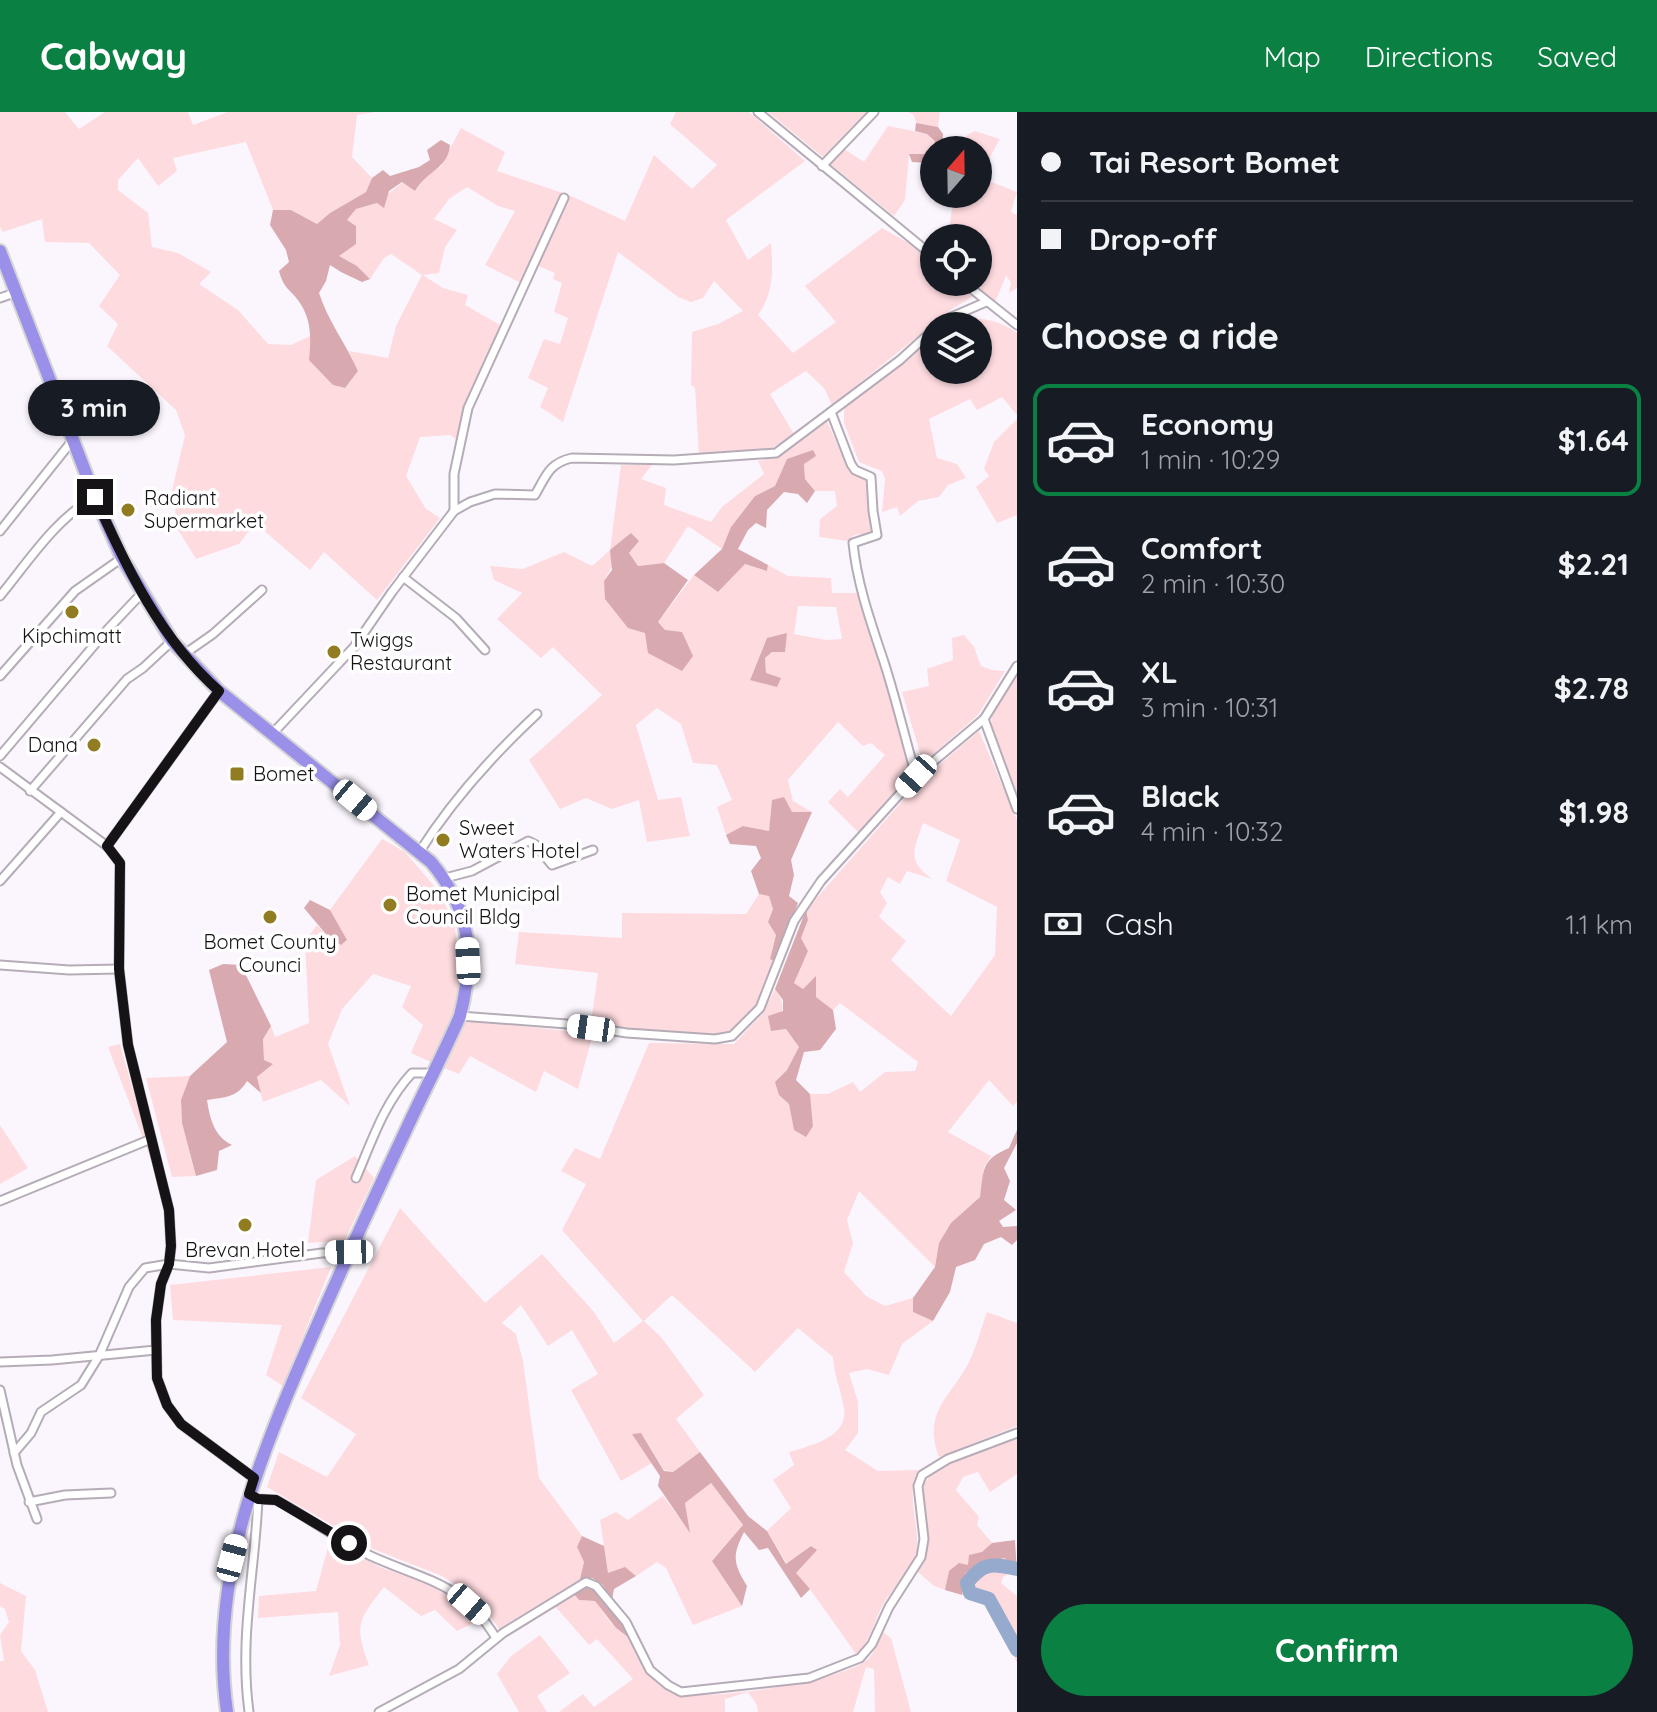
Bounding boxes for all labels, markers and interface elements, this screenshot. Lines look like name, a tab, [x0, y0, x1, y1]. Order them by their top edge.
text: Cabway	[40, 32, 187, 80]
text: Map	[1264, 39, 1321, 74]
text: Directions	[1365, 39, 1493, 74]
text: Saved	[1537, 39, 1617, 74]
north arrow	[920, 136, 992, 208]
map controls	[920, 136, 992, 384]
text: Tai Resort Bomet	[1089, 143, 1340, 181]
text: Drop-off	[1089, 220, 1217, 258]
button: locate	[920, 224, 992, 296]
button: layers	[920, 312, 992, 384]
text: Choose a ride	[1041, 313, 1279, 358]
callout: 3 min	[29, 381, 161, 437]
text: 3 min	[61, 391, 127, 424]
icon: car	[1045, 404, 1117, 476]
text: Economy	[1141, 405, 1274, 443]
text: $1.64	[1558, 421, 1629, 459]
text: 1 min · 10:29	[1141, 443, 1280, 476]
route end	[77, 479, 113, 515]
place label: Radiant Supermarket	[144, 485, 264, 533]
marker: Radiant Supermarket	[119, 501, 137, 519]
icon: car	[1045, 528, 1117, 600]
text: Comfort	[1141, 529, 1262, 567]
text: $2.21	[1558, 545, 1629, 583]
text: 2 min · 10:30	[1141, 567, 1285, 600]
marker: Kipchimatt	[63, 603, 81, 621]
place label: Kipchimatt	[22, 623, 122, 648]
place label: Twiggs Restaurant	[350, 627, 452, 675]
marker: Twiggs Restaurant	[325, 643, 343, 661]
icon: car	[1045, 652, 1117, 724]
text: XL	[1141, 653, 1178, 691]
text: $2.78	[1554, 669, 1629, 707]
text: 3 min · 10:31	[1141, 691, 1279, 724]
place label: Dana	[28, 732, 78, 757]
marker: Dana	[85, 736, 103, 754]
car	[891, 750, 941, 802]
place label: Bomet	[253, 761, 315, 786]
marker: Bomet	[228, 765, 246, 783]
car	[329, 775, 381, 825]
icon: car	[1045, 776, 1117, 848]
text: Black	[1141, 777, 1220, 815]
text: $1.98	[1558, 793, 1629, 831]
place label: Sweet Waters Hotel	[459, 815, 580, 863]
text: 4 min · 10:32	[1141, 815, 1283, 848]
marker: Sweet Waters Hotel	[434, 831, 452, 849]
place label: Bomet Municipal Council Bldg	[406, 881, 560, 929]
marker: Bomet Municipal Council Bldg	[381, 896, 399, 914]
icon: cash	[1041, 902, 1085, 946]
text: Cash	[1105, 905, 1174, 943]
marker: Bomet County Counci	[261, 908, 279, 926]
text: 1.1 km	[1565, 908, 1633, 941]
place label: Bomet County Counci	[203, 929, 337, 977]
car	[455, 936, 481, 986]
car	[566, 1013, 616, 1043]
marker: Brevan Hotel	[236, 1216, 254, 1234]
place label: Brevan Hotel	[185, 1237, 305, 1262]
car	[325, 1240, 373, 1264]
route start	[331, 1525, 367, 1561]
car	[214, 1532, 250, 1584]
car	[443, 1579, 495, 1629]
button: Confirm	[1041, 1604, 1633, 1696]

